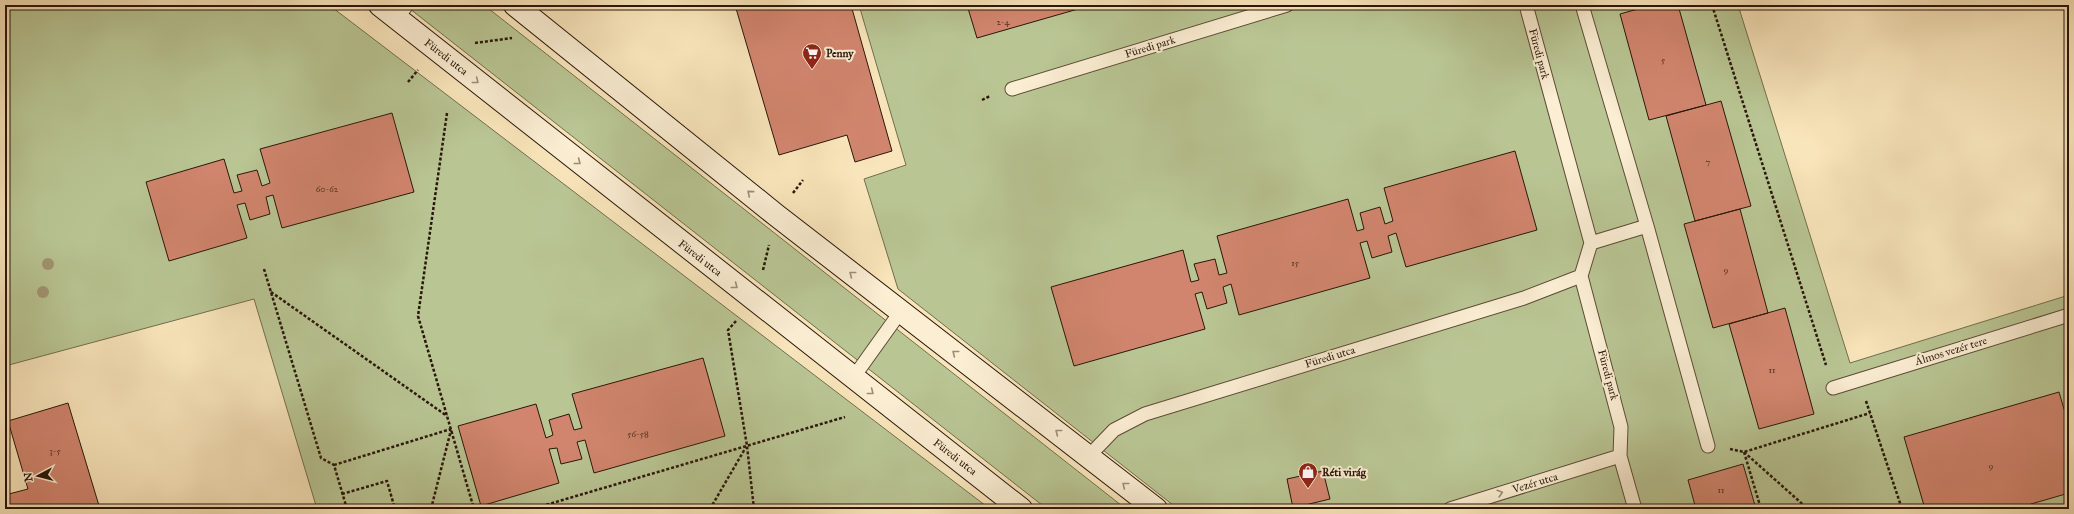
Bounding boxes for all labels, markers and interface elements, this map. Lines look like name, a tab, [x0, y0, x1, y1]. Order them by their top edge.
house number: 2-4	[996, 16, 1011, 27]
street label: Füredi park	[1526, 27, 1552, 82]
street label: Füredi park	[1123, 33, 1178, 61]
street label: Füredi utca	[422, 36, 471, 78]
supermarket icon: Penny	[801, 42, 823, 70]
place label: Penny	[826, 47, 854, 61]
house number: 5	[1661, 54, 1666, 65]
one-way arrow	[472, 76, 479, 83]
house number: 7	[1706, 156, 1711, 167]
one-way arrow	[574, 157, 581, 164]
house number: 60-62	[316, 183, 339, 194]
one-way arrow	[748, 191, 755, 198]
street label: Füredi utca	[676, 237, 725, 279]
house number: 15	[1291, 257, 1300, 268]
house number: 9	[1724, 264, 1729, 275]
one-way arrow	[850, 271, 857, 278]
one-way arrow	[731, 281, 738, 288]
street label: Álmos vezér tere	[1912, 334, 1989, 368]
street label: Füredi utca	[1303, 343, 1357, 371]
street label: Füredi park	[1595, 348, 1621, 403]
one-way arrow	[953, 351, 960, 358]
house number: 11	[1768, 364, 1776, 375]
one-way arrow	[866, 387, 873, 394]
house number: 56-58	[627, 428, 649, 439]
one-way arrow	[1056, 430, 1063, 437]
street label: Füredi utca	[931, 436, 980, 478]
house number: 3-5	[49, 445, 62, 456]
north arrow	[18, 456, 58, 496]
house number: 9	[1989, 460, 1994, 471]
shop icon: Réti virág	[1297, 461, 1319, 489]
place label: Réti virág	[1322, 466, 1367, 479]
street label: Vezér utca	[1510, 470, 1560, 496]
text: N	[21, 471, 36, 483]
one-way arrow	[1123, 482, 1130, 489]
house number: 11	[1717, 484, 1725, 495]
one-way arrow	[1496, 489, 1503, 498]

